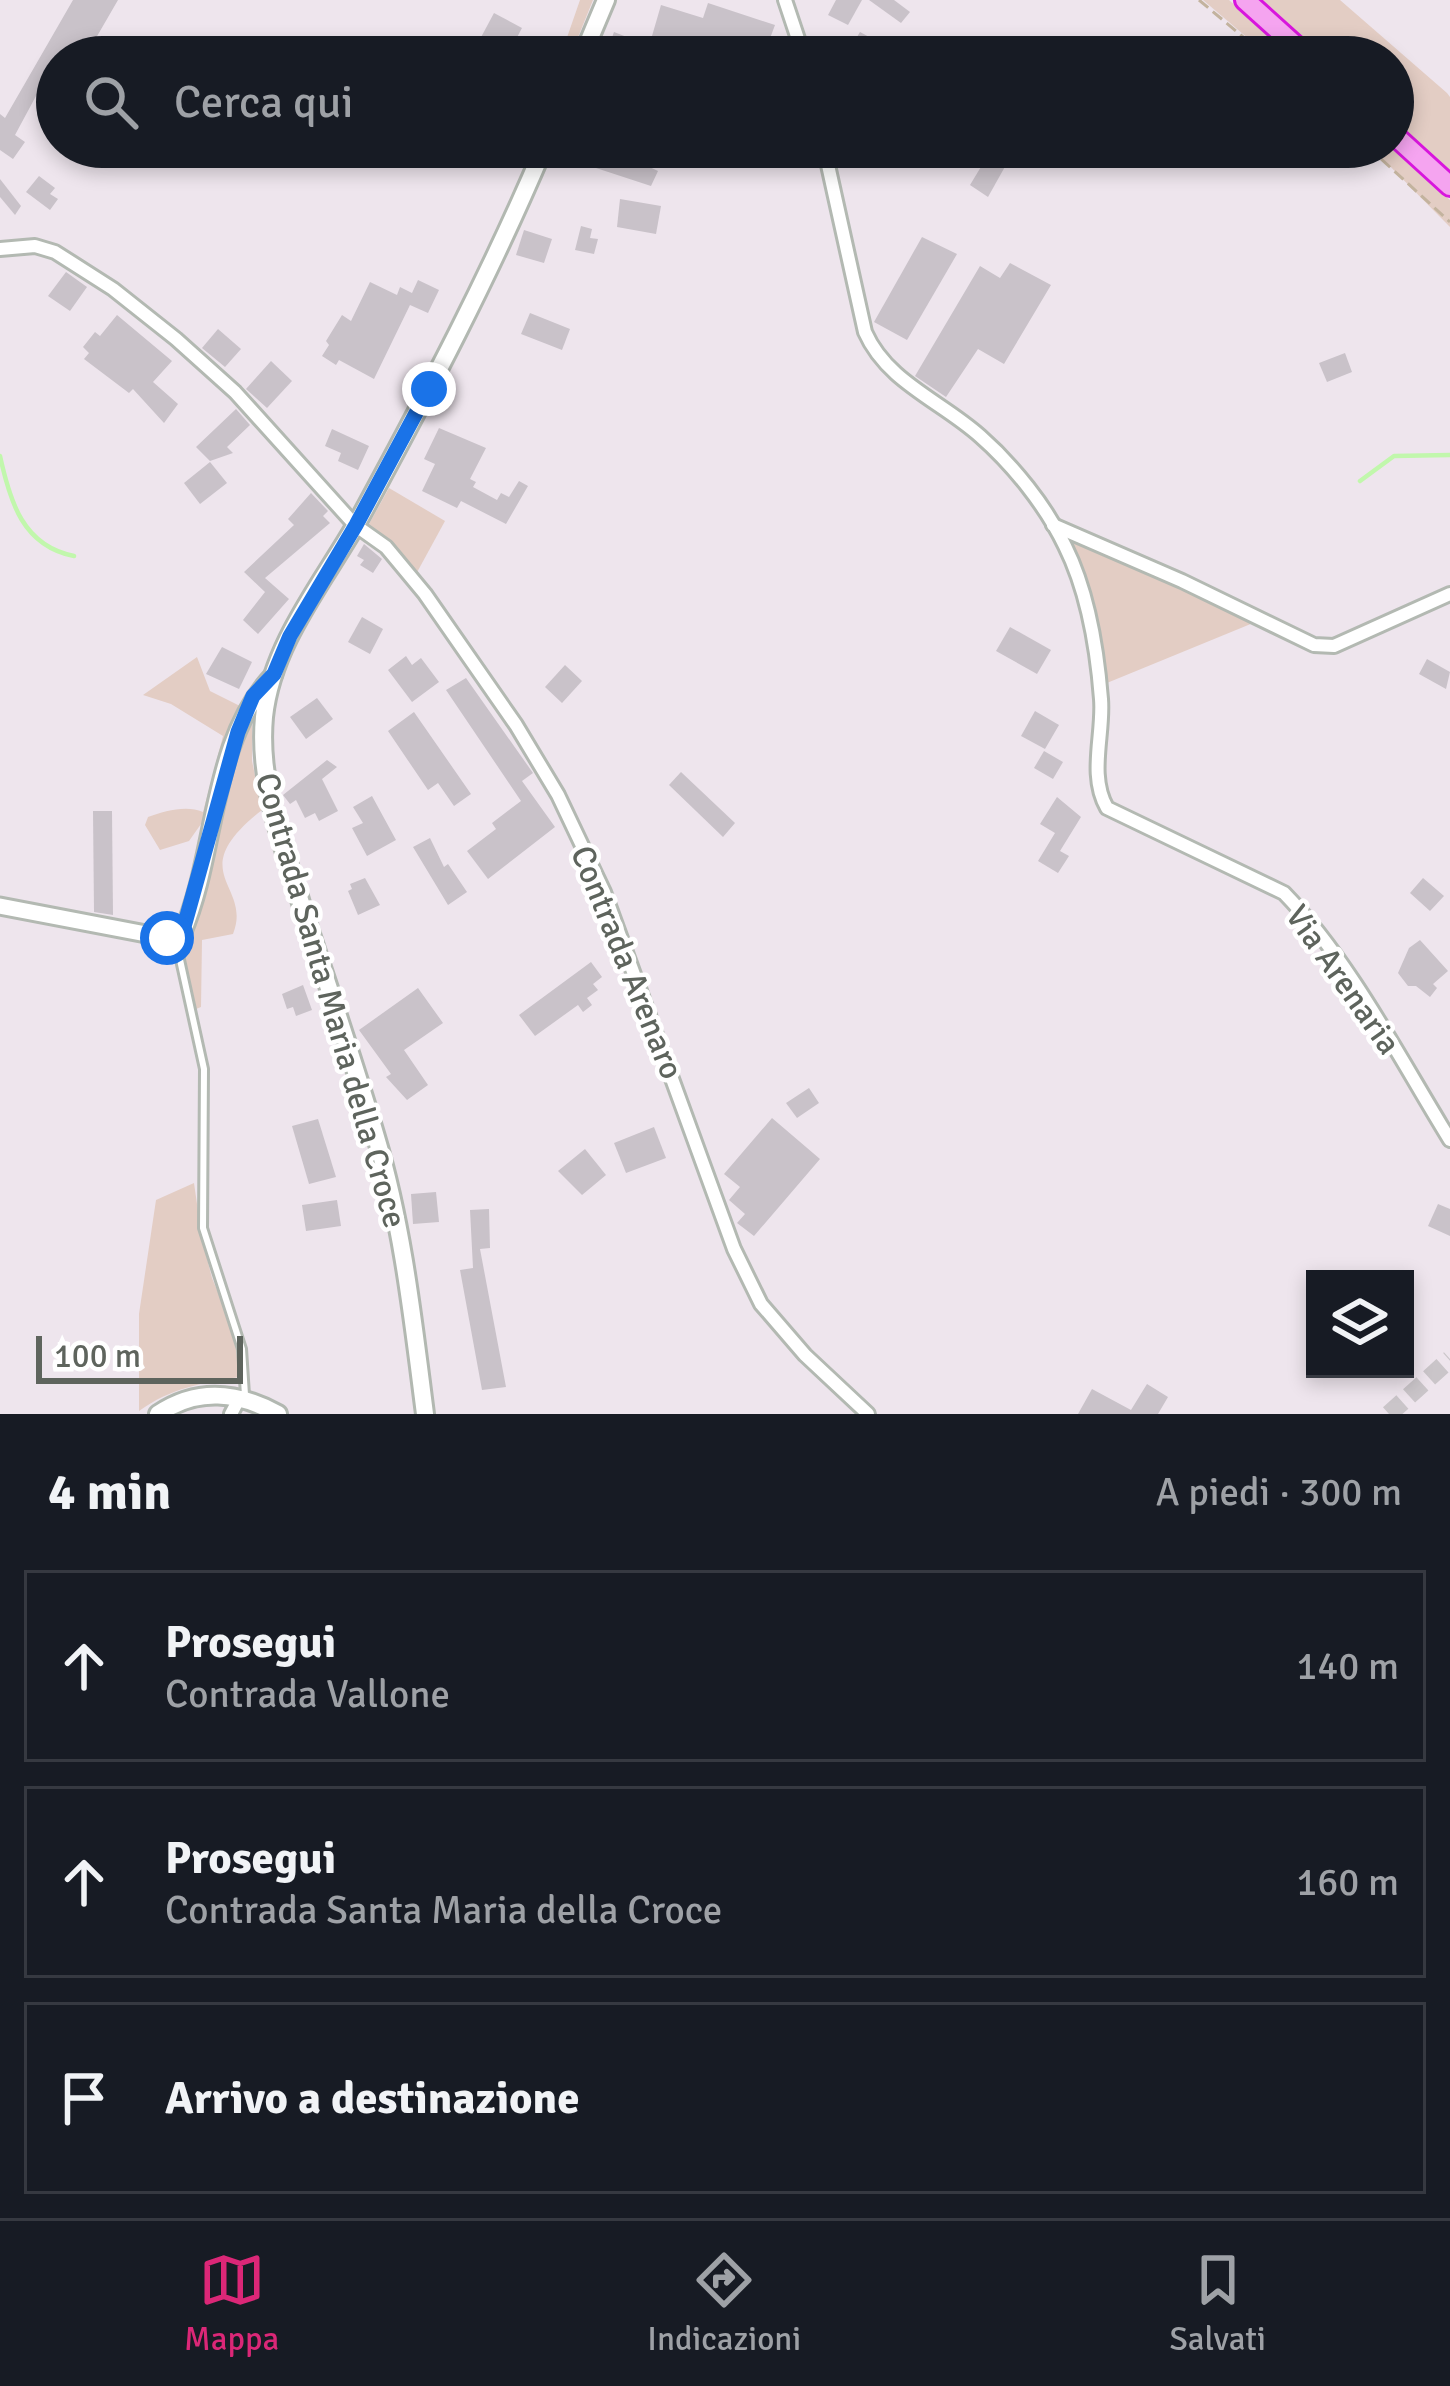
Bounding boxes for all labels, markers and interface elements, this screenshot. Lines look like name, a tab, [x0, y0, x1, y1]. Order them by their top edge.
search box	[36, 36, 1414, 168]
icon: search	[78, 69, 144, 135]
text: Cerca qui	[174, 75, 353, 130]
route end	[402, 362, 456, 416]
street label: Contrada Santa Maria della Croce	[246, 768, 415, 1233]
street label: Contrada Arenaro	[561, 840, 692, 1085]
street label: Via Arenaria	[1276, 897, 1409, 1063]
route start	[140, 911, 194, 965]
map controls	[1306, 1270, 1414, 1378]
button: layers	[1306, 1270, 1414, 1378]
scale bar	[36, 1330, 243, 1383]
text: 100 m	[54, 1336, 141, 1377]
text: 4 min	[48, 1461, 171, 1524]
text: A piedi · 300 m	[1156, 1468, 1402, 1516]
text: Prosegui	[165, 1615, 336, 1670]
icon: ahead	[51, 1633, 117, 1699]
text: 140 m	[1296, 1642, 1399, 1690]
text: Contrada Vallone	[165, 1670, 450, 1718]
text: Prosegui	[165, 1831, 336, 1886]
icon: ahead	[51, 1849, 117, 1915]
text: 160 m	[1296, 1858, 1399, 1906]
text: Contrada Santa Maria della Croce	[165, 1886, 722, 1934]
icon: arrive	[51, 2065, 117, 2131]
text: Arrivo a destinazione	[165, 2071, 580, 2126]
tab: Mappa	[184, 2247, 279, 2360]
tab: Indicazioni	[647, 2247, 801, 2360]
tab: Salvati	[1169, 2247, 1266, 2360]

